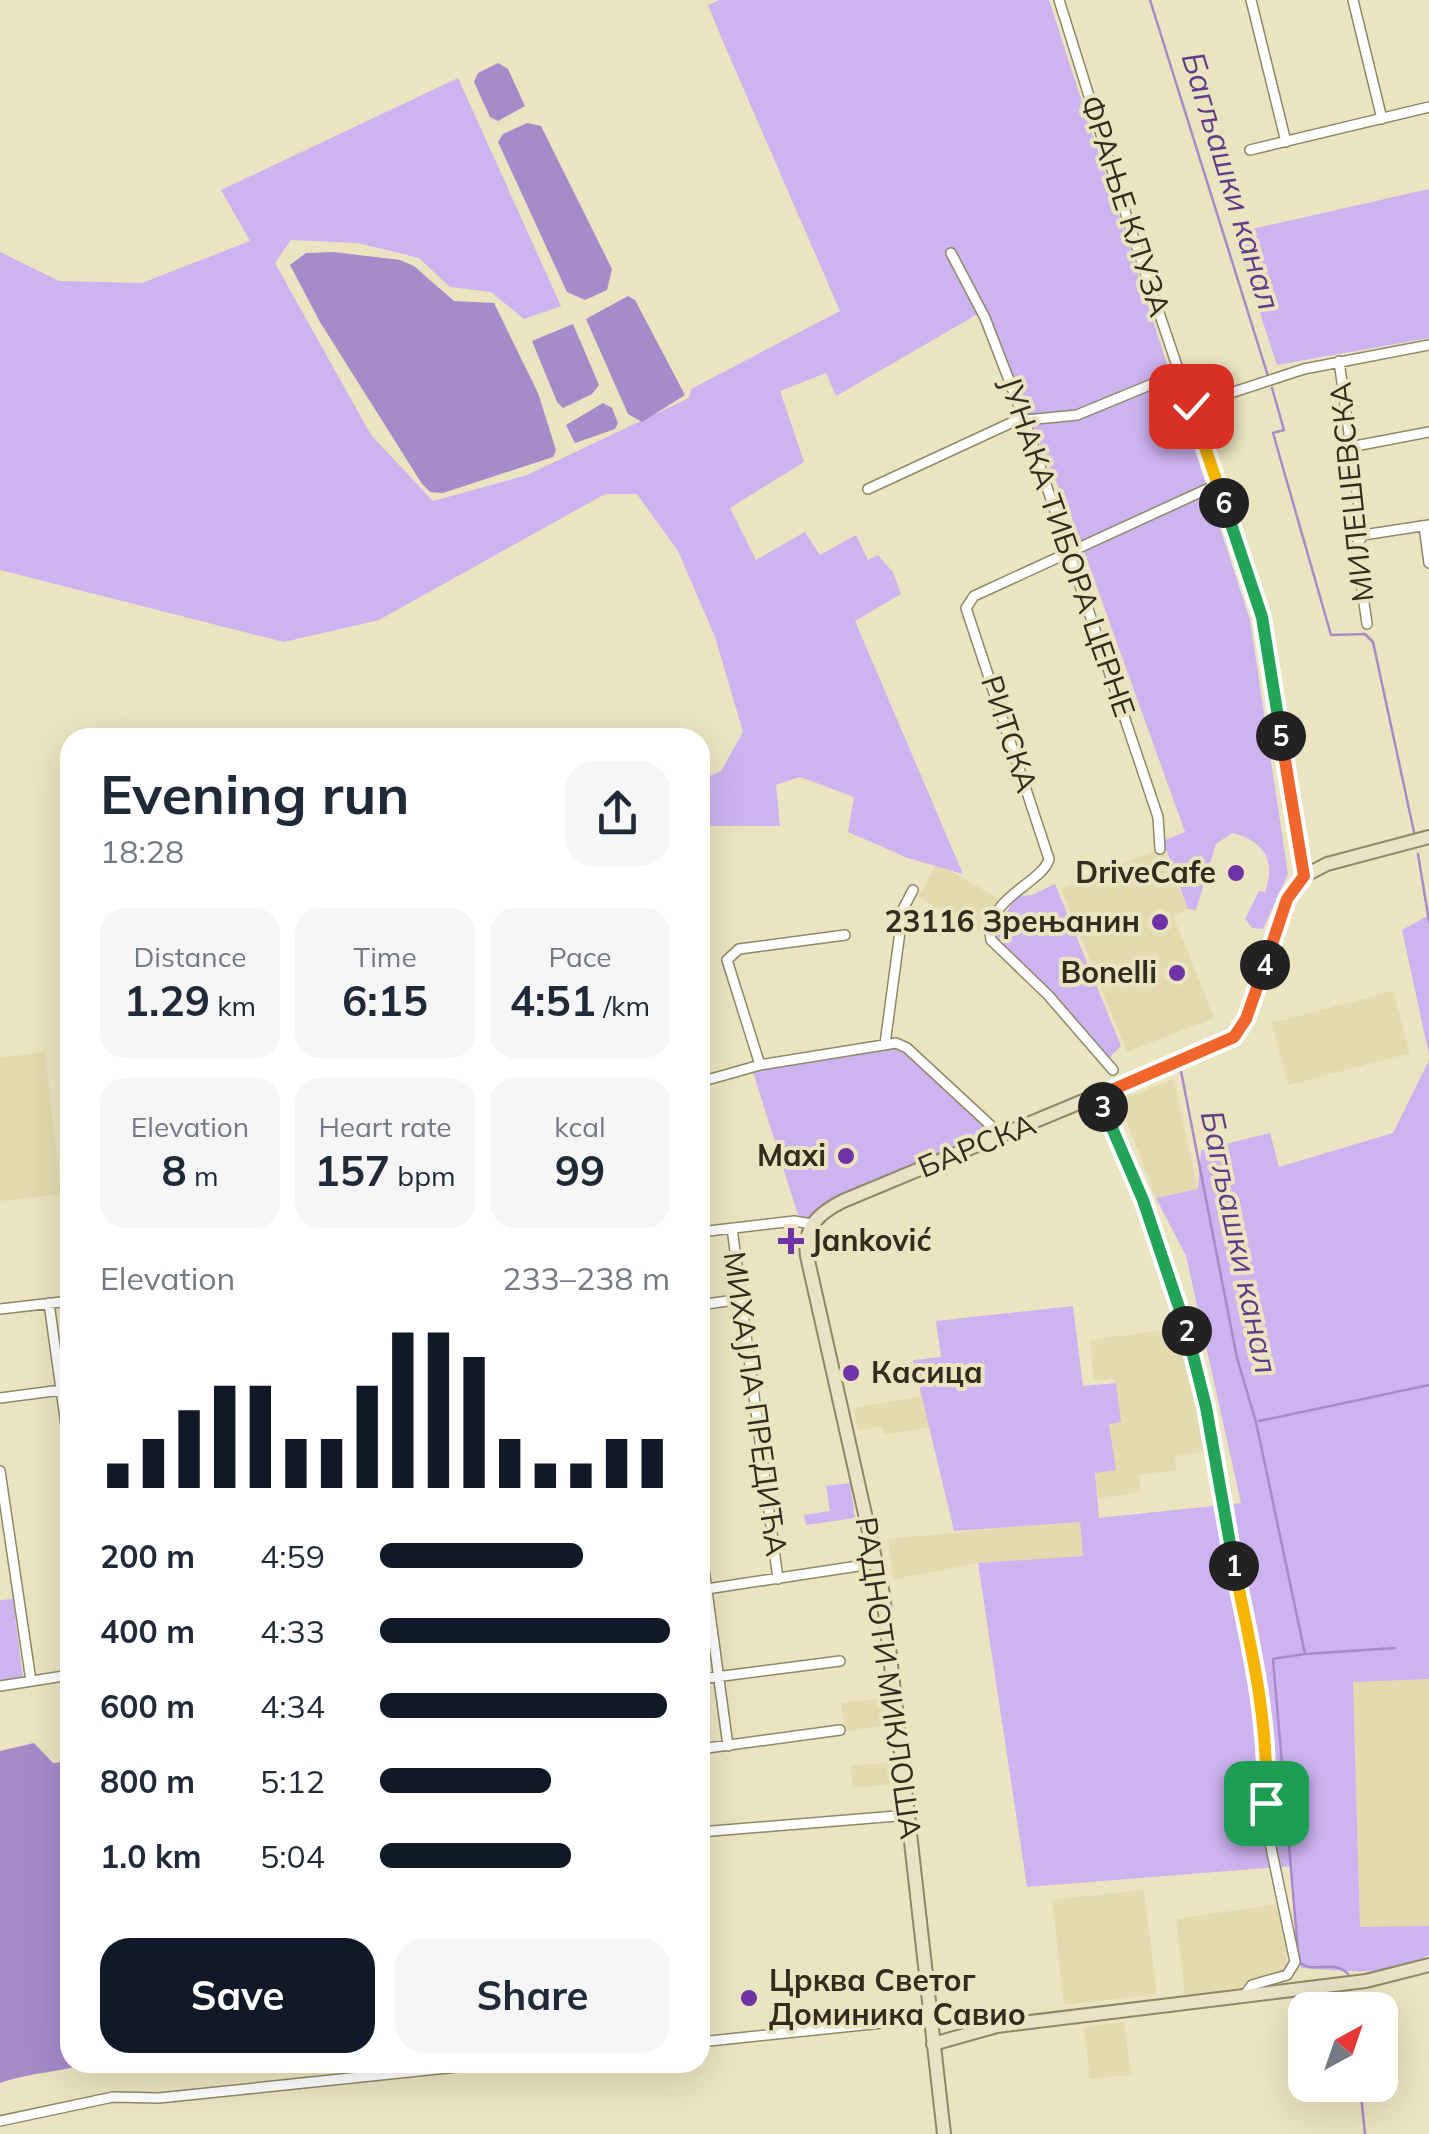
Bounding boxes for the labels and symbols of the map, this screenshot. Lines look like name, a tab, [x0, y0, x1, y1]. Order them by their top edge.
water label: Багљашки канал	[1174, 47, 1290, 315]
street label: ФРАЊЕ КЛУЗА	[1072, 90, 1180, 321]
pin	[1149, 364, 1234, 449]
street label: ЈУНАКА ТИБОРА ЦЕРНЕ	[992, 372, 1144, 722]
street label: МИЛЕШЕВСКА	[1321, 380, 1381, 604]
pin: 6	[1199, 478, 1249, 528]
street label: РИТСКА	[973, 670, 1047, 797]
pin: 5	[1256, 711, 1306, 761]
place label: DriveCafe	[1075, 853, 1216, 891]
marker: DriveCafe	[1225, 862, 1247, 884]
place label: 23116 Зрењанин	[885, 902, 1140, 940]
marker: 23116 Зрењанин	[1149, 911, 1171, 933]
pin: 4	[1240, 940, 1290, 990]
place label: Bonelli	[1061, 953, 1157, 991]
marker: Bonelli	[1166, 962, 1188, 984]
pin: 3	[1078, 1082, 1128, 1132]
street label: БАРСКА	[912, 1104, 1041, 1186]
water label: Багљашки канал	[1193, 1107, 1287, 1377]
place label: Maxi	[757, 1136, 826, 1174]
marker: Maxi	[835, 1145, 857, 1167]
place label: Janković	[811, 1221, 932, 1259]
marker: Janković	[780, 1230, 802, 1252]
street label: МИХАЈЛА ПРЕДИЋА	[716, 1249, 796, 1559]
pin: 2	[1162, 1306, 1212, 1356]
place label: Касица	[871, 1353, 983, 1391]
marker: Касица	[840, 1362, 862, 1384]
street label: РАДНОТИ МИКЛОША	[848, 1514, 930, 1841]
pin: 1	[1209, 1541, 1259, 1591]
pin	[1224, 1761, 1309, 1846]
place label: Црква Светог Доминика Савио	[769, 1961, 1026, 2033]
marker: Црква Светог Доминика Савио	[738, 1987, 760, 2009]
north arrow	[1288, 1992, 1398, 2102]

